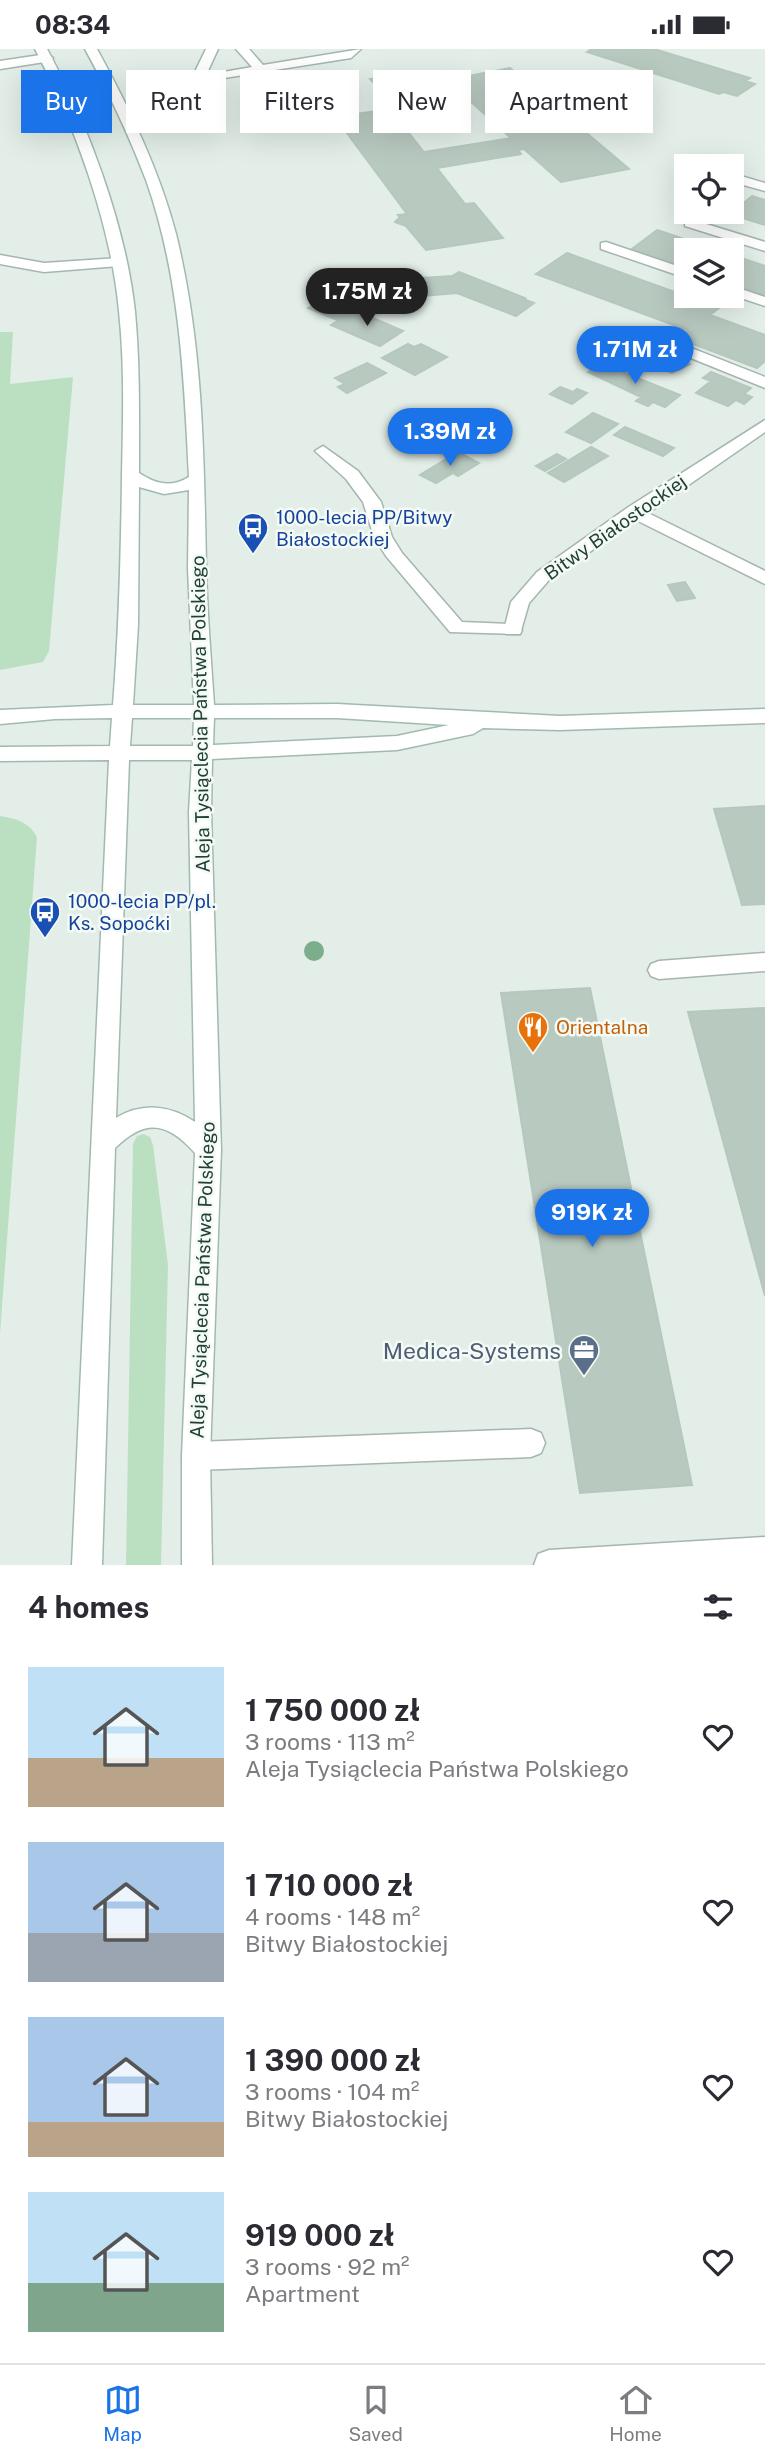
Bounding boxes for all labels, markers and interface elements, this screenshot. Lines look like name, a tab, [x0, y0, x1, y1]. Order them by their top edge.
text: 08:34	[35, 9, 110, 40]
chip: Buy	[21, 70, 112, 133]
chip: Rent	[126, 70, 226, 133]
chip: Filters	[240, 70, 359, 133]
chip: New	[373, 70, 471, 133]
chip: Apartment	[485, 70, 653, 133]
map controls	[674, 154, 744, 308]
button: locate	[674, 154, 744, 224]
button: layers	[674, 238, 744, 308]
pin: 1.75M zł	[295, 268, 439, 328]
text: 1.75M zł	[322, 277, 412, 304]
pin: 1.71M zł	[563, 327, 707, 386]
text: 1.71M zł	[593, 335, 677, 362]
pin: 1.39M zł	[378, 409, 522, 468]
text: 1.39M zł	[404, 417, 496, 444]
street label: Bitwy Białostockiej	[540, 470, 690, 584]
place label: 1000-lecia PP/Bitwy Białostockiej	[276, 506, 452, 550]
bus stop icon: 1000-lecia PP/Bitwy Białostockiej	[236, 511, 270, 555]
street label: Aleja Tysiąclecia Państwa Polskiego	[186, 555, 214, 873]
place label: 1000-lecia PP/pl. Ks. Sopoćki	[68, 890, 216, 934]
bus stop icon: 1000-lecia PP/pl. Ks. Sopoćki	[28, 895, 62, 939]
restaurant icon: Orientalna	[516, 1010, 550, 1054]
place label: Orientalna	[556, 1016, 648, 1038]
street label: Aleja Tysiąclecia Państwa Polskiego	[185, 1121, 219, 1439]
pin: 919K zł	[527, 1189, 657, 1249]
text: 919K zł	[551, 1198, 633, 1225]
office icon: Medica-Systems	[567, 1333, 601, 1377]
place label: Medica-Systems	[383, 1337, 561, 1364]
icon: filters	[699, 1588, 737, 1626]
text: 4 homes	[28, 1589, 149, 1625]
text: 1 750 000 zł	[245, 1692, 420, 1728]
icon: home	[84, 1695, 168, 1779]
icon: heart	[699, 1718, 737, 1756]
text: 3 rooms · 113 m²	[245, 1728, 415, 1755]
text: Aleja Tysiąclecia Państwa Polskiego	[245, 1755, 629, 1782]
text: 1 710 000 zł	[245, 1867, 413, 1903]
icon: home	[84, 1870, 168, 1954]
icon: heart	[699, 1893, 737, 1931]
text: 4 rooms · 148 m²	[245, 1903, 420, 1930]
text: Bitwy Białostockiej	[245, 1930, 448, 1957]
text: 1 390 000 zł	[245, 2042, 421, 2078]
icon: home	[84, 2045, 168, 2129]
icon: heart	[699, 2068, 737, 2106]
text: 3 rooms · 104 m²	[245, 2078, 419, 2105]
text: Bitwy Białostockiej	[245, 2105, 448, 2132]
text: 919 000 zł	[245, 2217, 395, 2253]
icon: home	[84, 2220, 168, 2304]
icon: heart	[699, 2243, 737, 2281]
text: 3 rooms · 92 m²	[245, 2253, 410, 2280]
text: Apartment	[245, 2280, 360, 2307]
tab: Map	[103, 2381, 142, 2445]
tab: Saved	[348, 2381, 403, 2445]
tab: Home	[609, 2381, 662, 2445]

